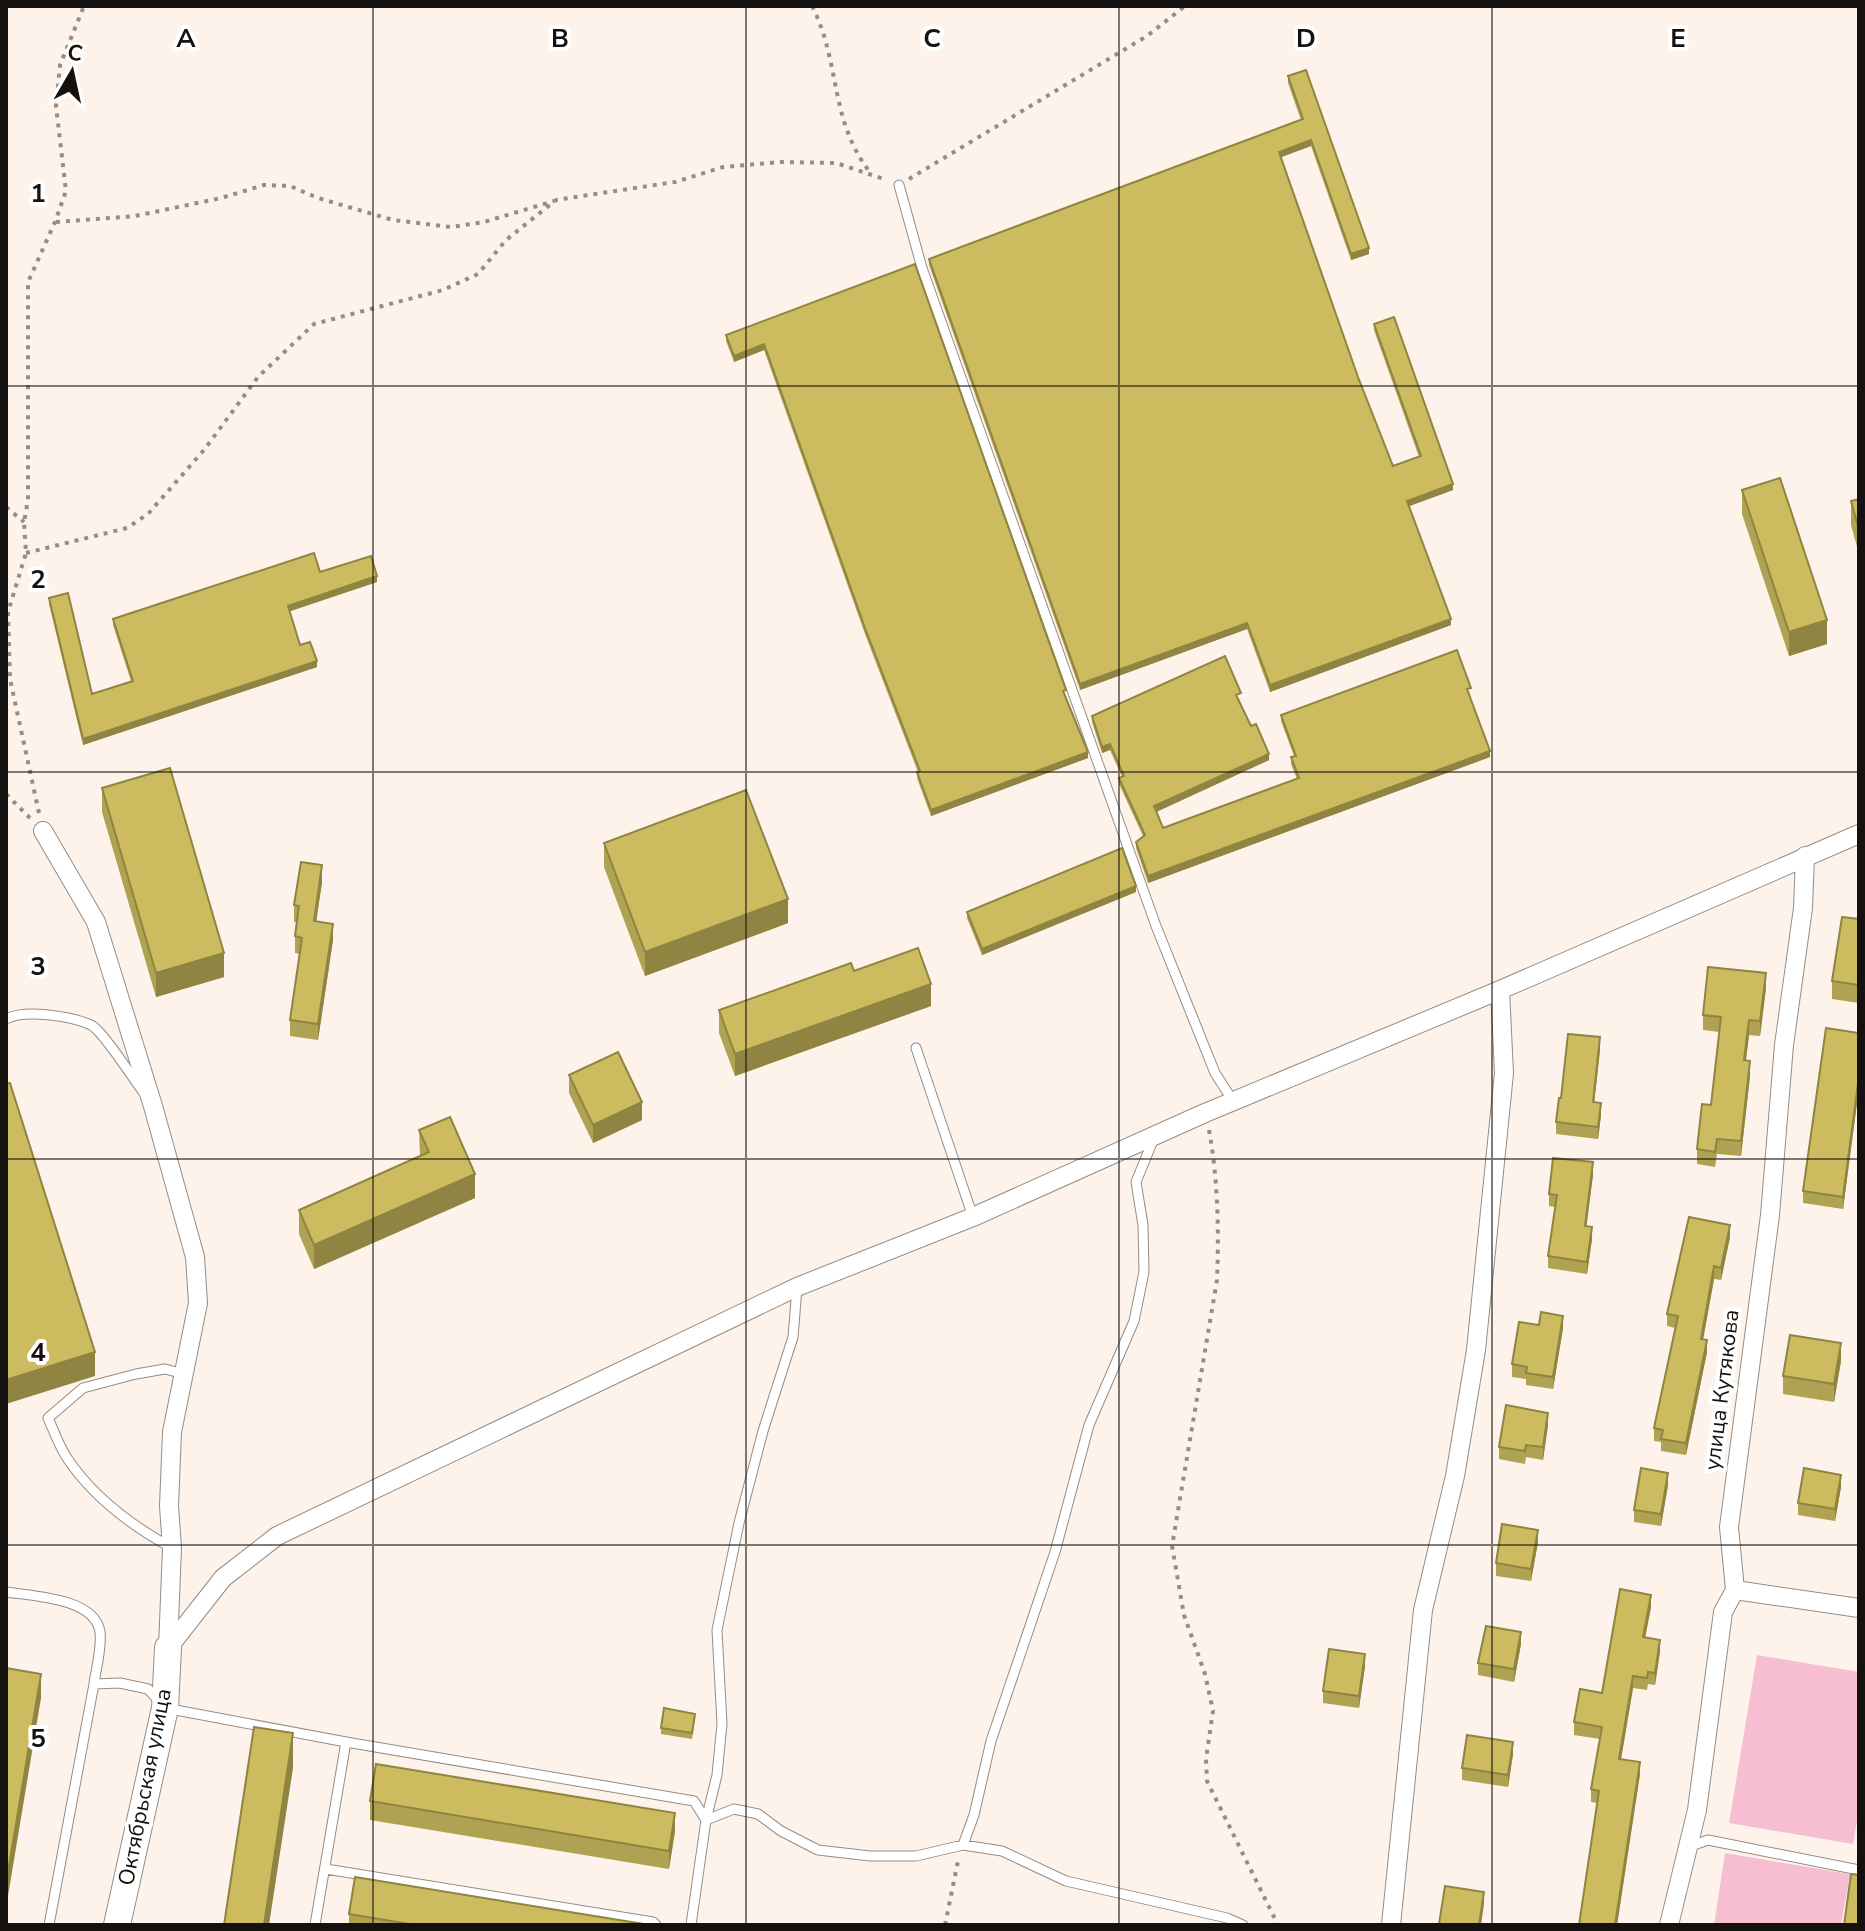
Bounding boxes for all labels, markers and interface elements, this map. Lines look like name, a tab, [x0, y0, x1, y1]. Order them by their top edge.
text: A	[176, 21, 196, 56]
text: B	[551, 21, 569, 56]
text: C	[923, 21, 941, 56]
text: D	[1296, 21, 1316, 56]
text: E	[1670, 21, 1686, 56]
north arrow	[32, 32, 112, 112]
text: С	[65, 37, 85, 69]
text: 1	[30, 176, 46, 211]
text: 2	[30, 562, 46, 597]
text: 3	[30, 949, 46, 984]
street label: улица Кутякова	[1697, 1308, 1747, 1472]
text: 4	[30, 1335, 46, 1370]
street label: Октябрьская улица	[111, 1686, 179, 1888]
text: 5	[30, 1721, 46, 1756]

